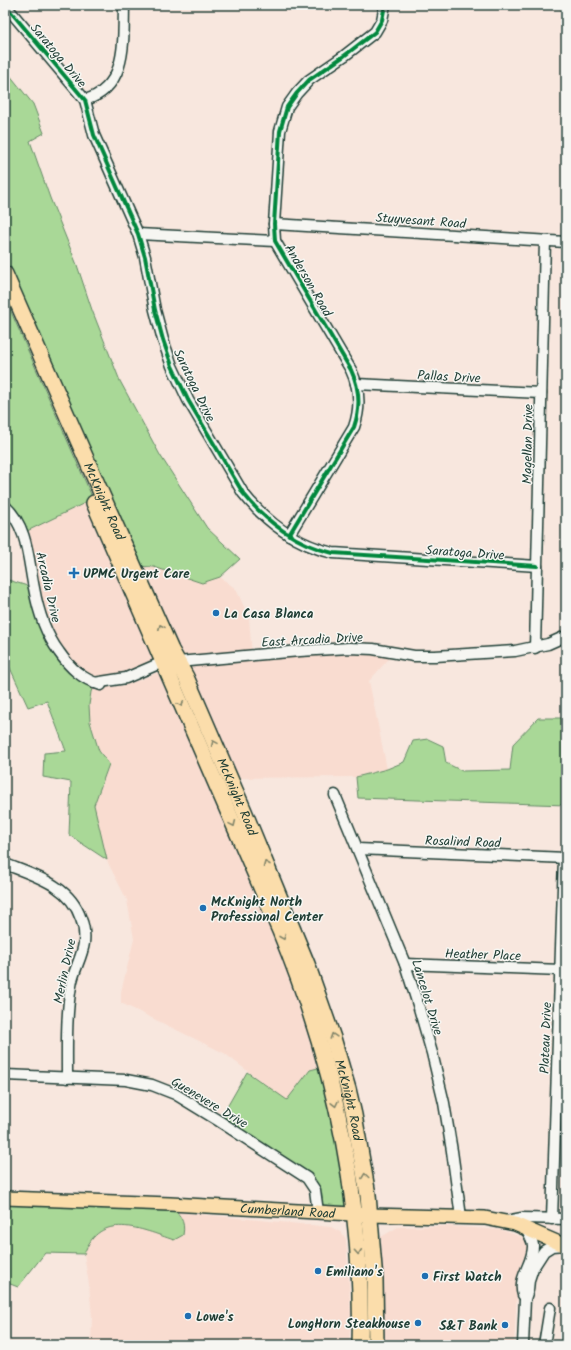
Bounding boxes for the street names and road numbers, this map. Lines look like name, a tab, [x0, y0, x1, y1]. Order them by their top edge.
street label: Saratoga Drive	[24, 19, 91, 93]
street label: Stuyvesant Road	[375, 208, 467, 235]
street label: Anderson Road	[278, 240, 337, 322]
street label: Saratoga Drive	[167, 346, 220, 426]
street label: Pallas Drive	[417, 365, 481, 390]
street label: Magellan Drive	[517, 404, 540, 484]
street label: McKnight Road	[77, 459, 130, 544]
street label: Saratoga Drive	[425, 540, 505, 567]
street label: Arcadia Drive	[29, 550, 66, 625]
street label: East Arcadia Drive	[261, 627, 363, 654]
street label: McKnight Road	[210, 755, 262, 840]
street label: Rosalind Road	[425, 831, 502, 854]
street label: Merlin Drive	[48, 937, 83, 1006]
street label: Heather Place	[445, 944, 521, 967]
street label: Lancelot Drive	[405, 957, 448, 1038]
street label: Plateau Drive	[535, 1002, 558, 1074]
street label: McKnight Road	[328, 1057, 367, 1143]
street label: Guenevere Drive	[167, 1072, 252, 1135]
street label: Cumberland Road	[239, 1199, 336, 1225]

